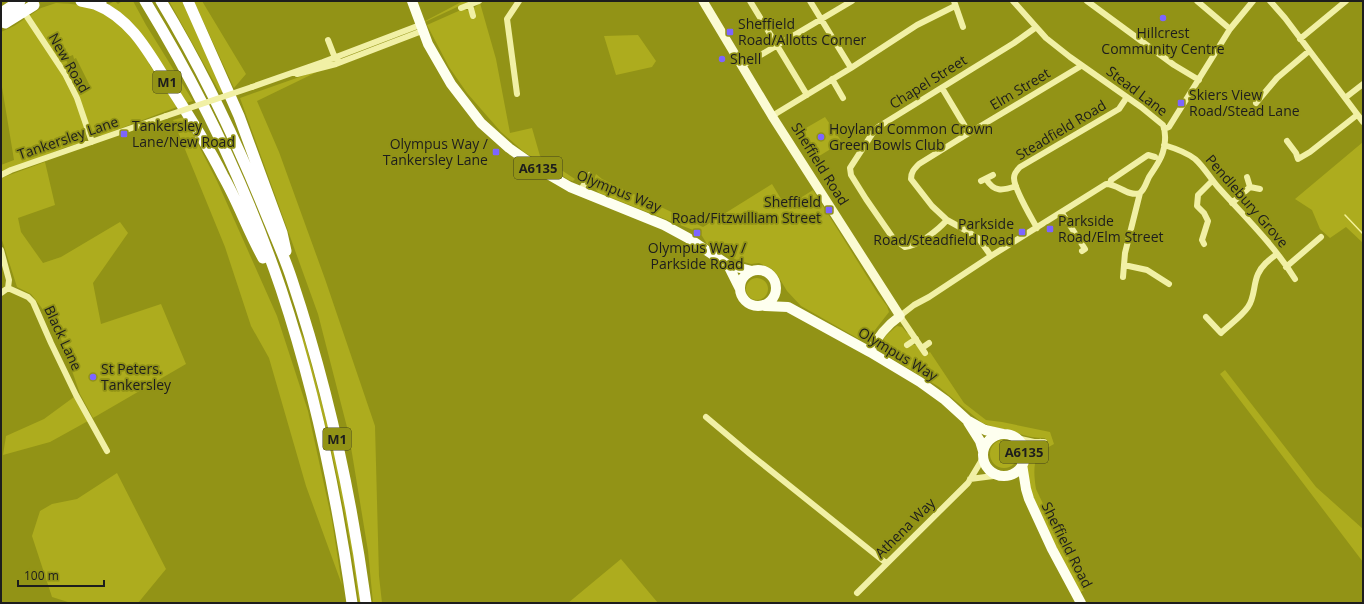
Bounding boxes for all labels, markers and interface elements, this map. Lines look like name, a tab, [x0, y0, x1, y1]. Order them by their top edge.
marker: Hillcrest Community Centre	[1158, 13, 1168, 23]
place label: Sheffield Road/Allotts Corner	[738, 14, 867, 49]
place label: Hillcrest Community Centre	[1101, 23, 1225, 58]
marker: Sheffield Road/Allotts Corner	[725, 27, 735, 37]
street label: New Road	[45, 29, 94, 96]
place label: Shell	[730, 49, 761, 68]
street label: Chapel Street	[885, 50, 970, 113]
marker: Shell	[717, 54, 727, 64]
street label: Stead Lane	[1103, 61, 1172, 120]
street label: Elm Street	[986, 63, 1053, 114]
road number: M1	[153, 71, 181, 93]
place label: Skiers View Road/Stead Lane	[1189, 85, 1300, 120]
street label: Steadfield Road	[1012, 95, 1109, 164]
marker: Skiers View Road/Stead Lane	[1176, 98, 1186, 108]
street label: Tankersley Lane	[15, 111, 121, 164]
place label: Tankersley Lane/New Road	[132, 116, 235, 151]
street label: Sheffield Road	[787, 119, 853, 209]
place label: Hoyland Common Crown Green Bowls Club	[829, 119, 993, 154]
marker: Tankersley Lane/New Road	[119, 129, 129, 139]
marker: Hoyland Common Crown Green Bowls Club	[816, 132, 826, 142]
place label: Olympus Way / Tankersley Lane	[383, 134, 488, 169]
marker: Olympus Way / Tankersley Lane	[491, 147, 501, 157]
street label: Pendlebury Grove	[1202, 150, 1293, 251]
road number: A6135	[514, 157, 562, 179]
street label: Olympus Way	[574, 165, 665, 216]
place label: Sheffield Road/Fitzwilliam Street	[672, 192, 821, 227]
marker: Sheffield Road/Fitzwilliam Street	[824, 205, 834, 215]
place label: Parkside Road/Elm Street	[1058, 211, 1164, 246]
place label: Parkside Road/Steadfield Road	[873, 214, 1014, 249]
marker: Parkside Road/Elm Street	[1045, 224, 1055, 234]
marker: Parkside Road/Steadfield Road	[1017, 227, 1027, 237]
marker: Olympus Way / Parkside Road	[692, 228, 702, 238]
place label: Olympus Way / Parkside Road	[648, 238, 746, 273]
street label: Black Lane	[40, 302, 87, 373]
street label: Olympus Way	[855, 322, 942, 385]
place label: St Peters. Tankersley	[101, 359, 172, 394]
marker: St Peters. Tankersley	[88, 372, 98, 382]
road number: M1	[323, 428, 351, 450]
road number: A6135	[1000, 441, 1048, 463]
street label: Athena Way	[870, 493, 940, 562]
street label: Sheffield Road	[1038, 499, 1097, 591]
scale bar	[18, 562, 104, 588]
text: 100 m	[24, 567, 59, 584]

